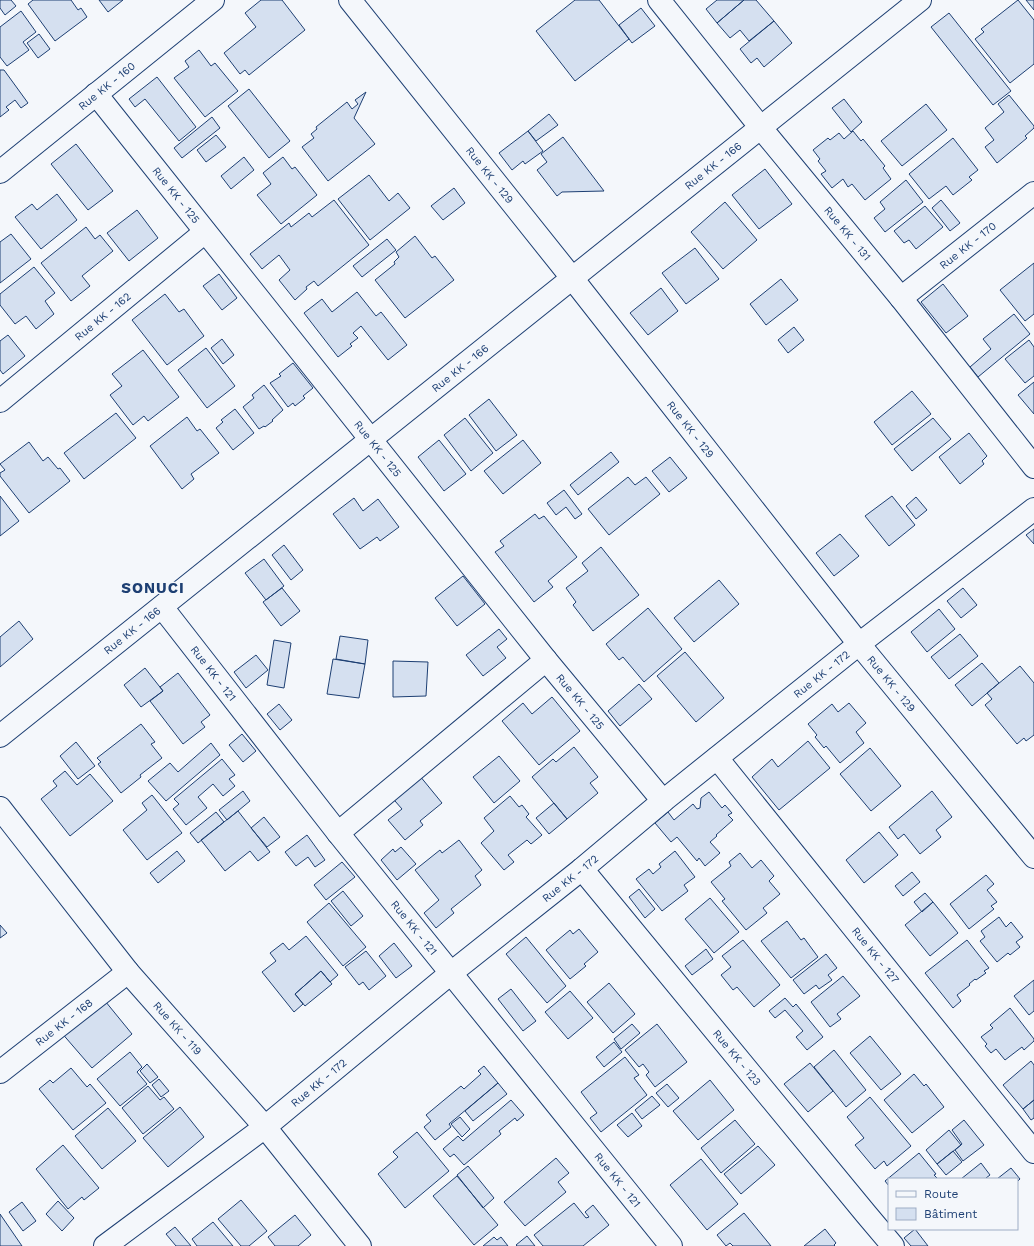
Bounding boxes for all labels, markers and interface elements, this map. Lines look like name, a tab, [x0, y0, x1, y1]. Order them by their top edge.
street label: Rue KK - 160	[76, 59, 138, 113]
street label: Rue KK - 166	[682, 139, 744, 193]
street label: Rue KK - 129	[463, 144, 516, 206]
street label: Rue KK - 125	[149, 164, 202, 226]
street label: Rue KK - 131	[821, 204, 873, 263]
street label: Rue KK - 170	[937, 219, 999, 272]
street label: Rue KK - 162	[72, 290, 134, 344]
street label: Rue KK - 166	[429, 342, 491, 395]
street label: Rue KK - 129	[664, 398, 717, 461]
street label: Rue KK - 125	[351, 418, 404, 480]
district label: SONUCI	[121, 579, 185, 597]
street label: Rue KK - 166	[101, 604, 164, 657]
street label: Rue KK - 121	[188, 643, 239, 704]
street label: Rue KK - 172	[791, 648, 853, 701]
street label: Rue KK - 129	[864, 653, 918, 715]
street label: Rue KK - 125	[553, 671, 607, 732]
street label: Rue KK - 172	[540, 852, 601, 905]
street label: Rue KK - 121	[388, 898, 440, 958]
street label: Rue KK - 127	[849, 925, 902, 986]
street label: Rue KK - 168	[33, 996, 96, 1049]
street label: Rue KK - 119	[150, 999, 204, 1058]
street label: Rue KK - 123	[710, 1027, 763, 1088]
street label: Rue KK - 172	[289, 1056, 349, 1110]
street label: Rue KK - 121	[591, 1150, 643, 1210]
legend	[888, 1178, 1018, 1230]
text: Route	[924, 1187, 958, 1201]
text: Bâtiment	[924, 1207, 977, 1221]

